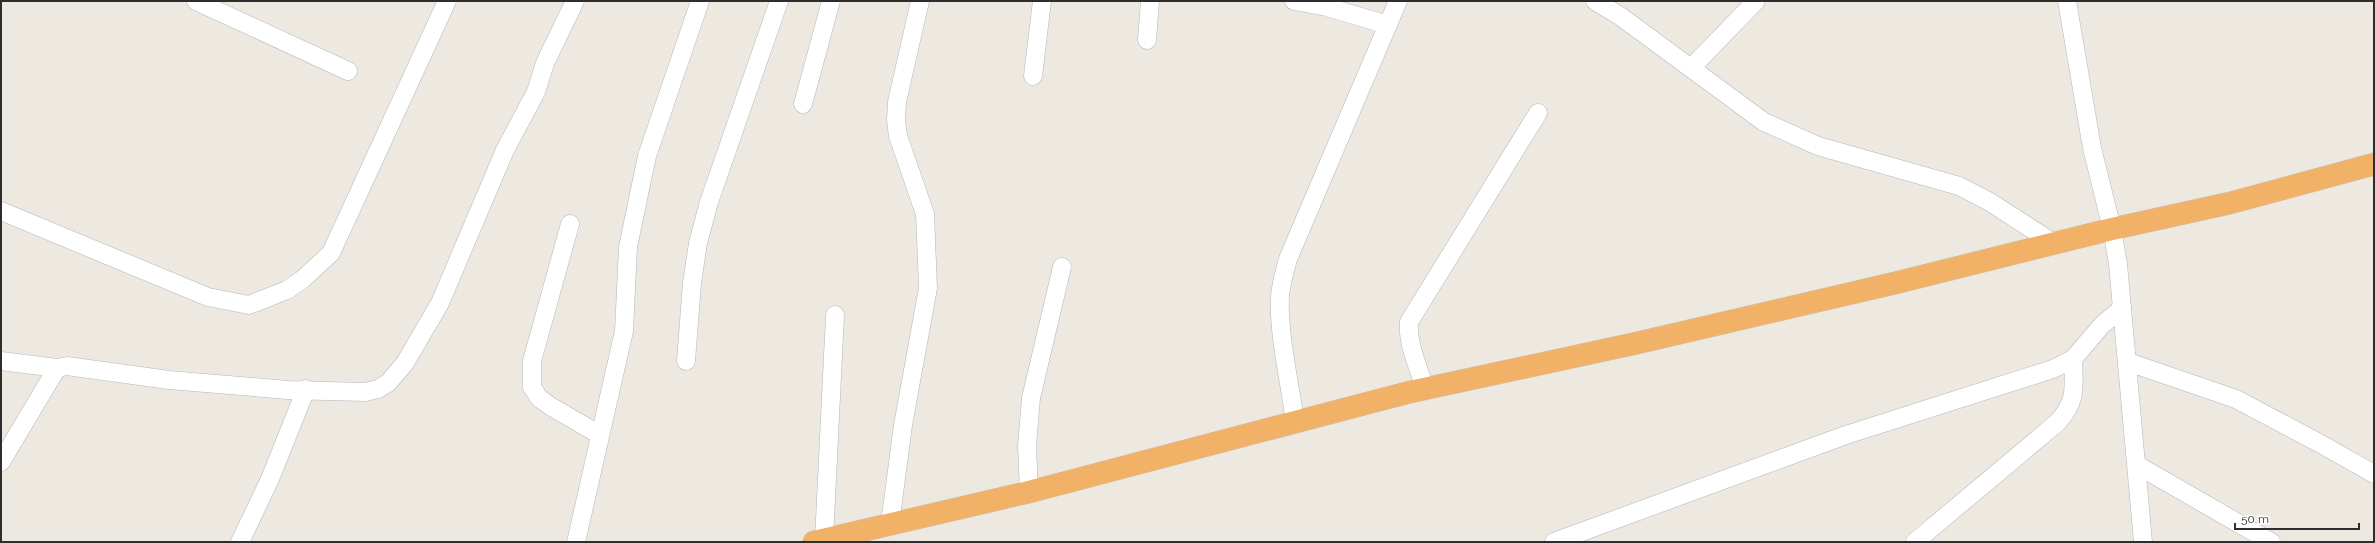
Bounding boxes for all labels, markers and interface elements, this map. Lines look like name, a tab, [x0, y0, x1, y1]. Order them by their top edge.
scale bar	[2235, 505, 2359, 531]
text: 50 m	[2241, 512, 2269, 526]

